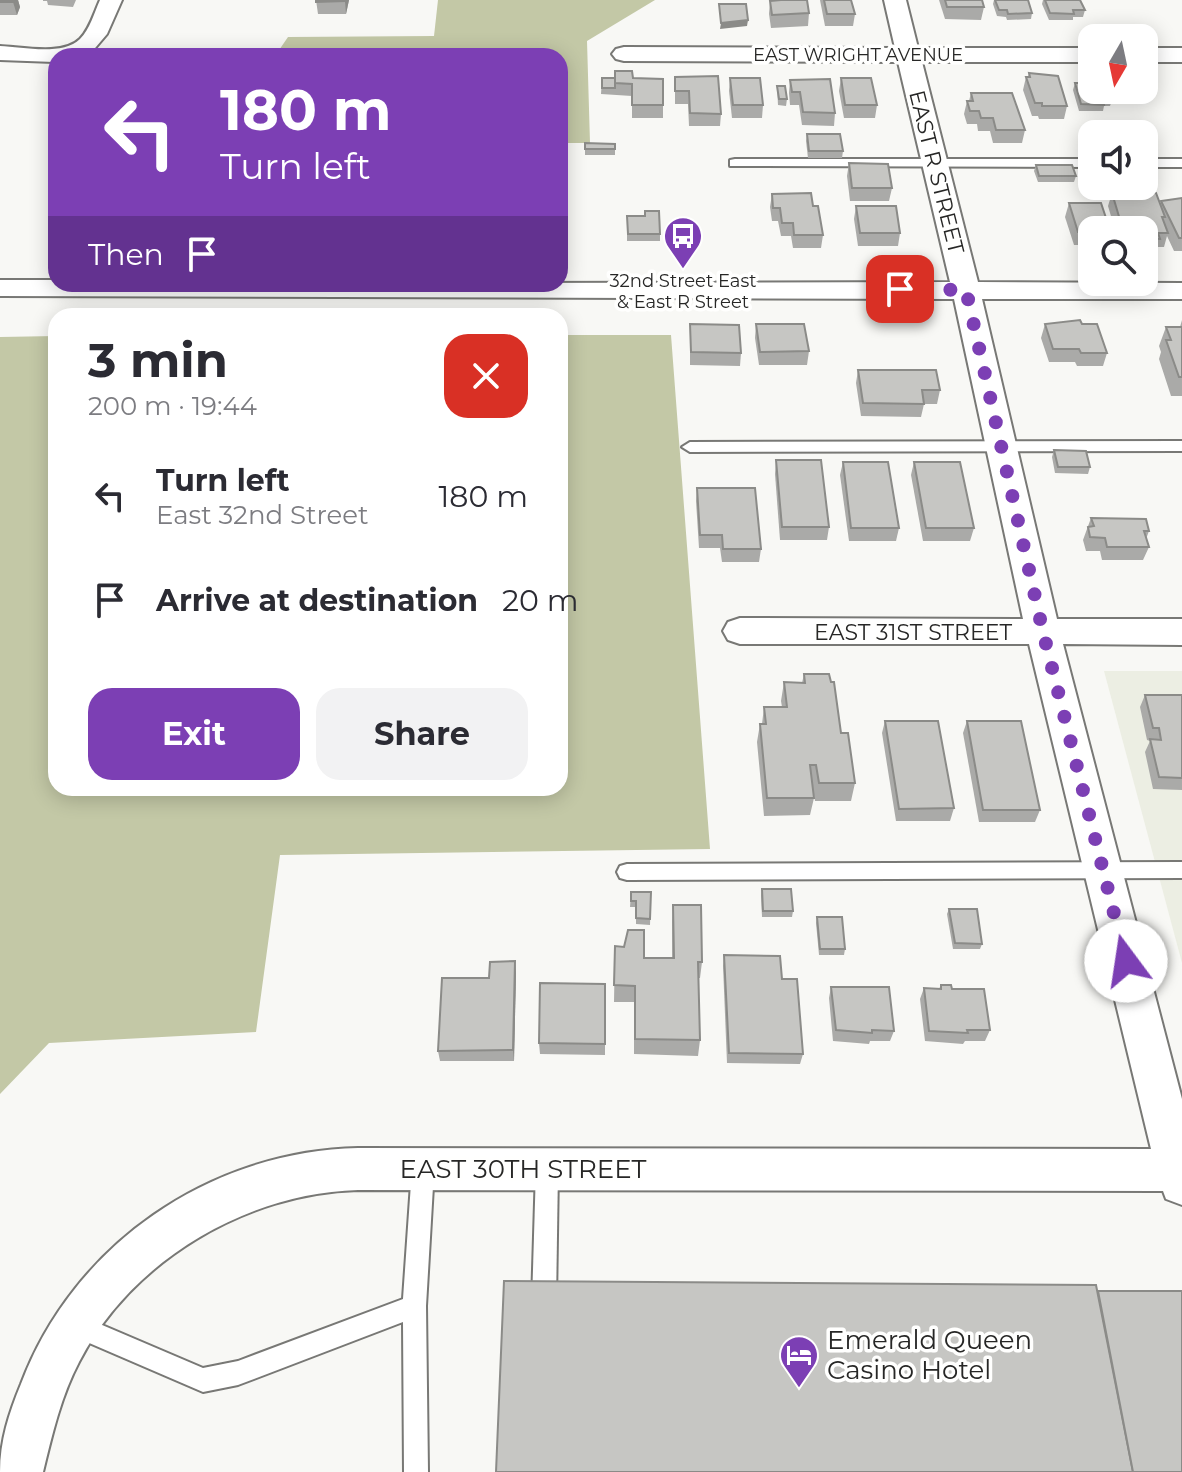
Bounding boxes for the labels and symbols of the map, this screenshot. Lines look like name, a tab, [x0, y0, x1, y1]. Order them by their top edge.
north arrow	[1078, 24, 1158, 104]
street label: EAST WRIGHT AVENUE	[753, 44, 963, 66]
street label: EAST R STREET	[903, 87, 970, 257]
bus stop icon: 32nd Street East & East R Street	[662, 215, 704, 270]
pin	[866, 255, 934, 323]
place label: 32nd Street East & East R Street	[609, 270, 757, 313]
street label: EAST 31ST STREET	[814, 619, 1012, 646]
position arrow	[1084, 919, 1168, 1003]
street label: EAST 30TH STREET	[400, 1153, 647, 1185]
place label: Emerald Queen Casino Hotel	[827, 1324, 1032, 1386]
hotel icon: Emerald Queen Casino Hotel	[778, 1334, 820, 1389]

